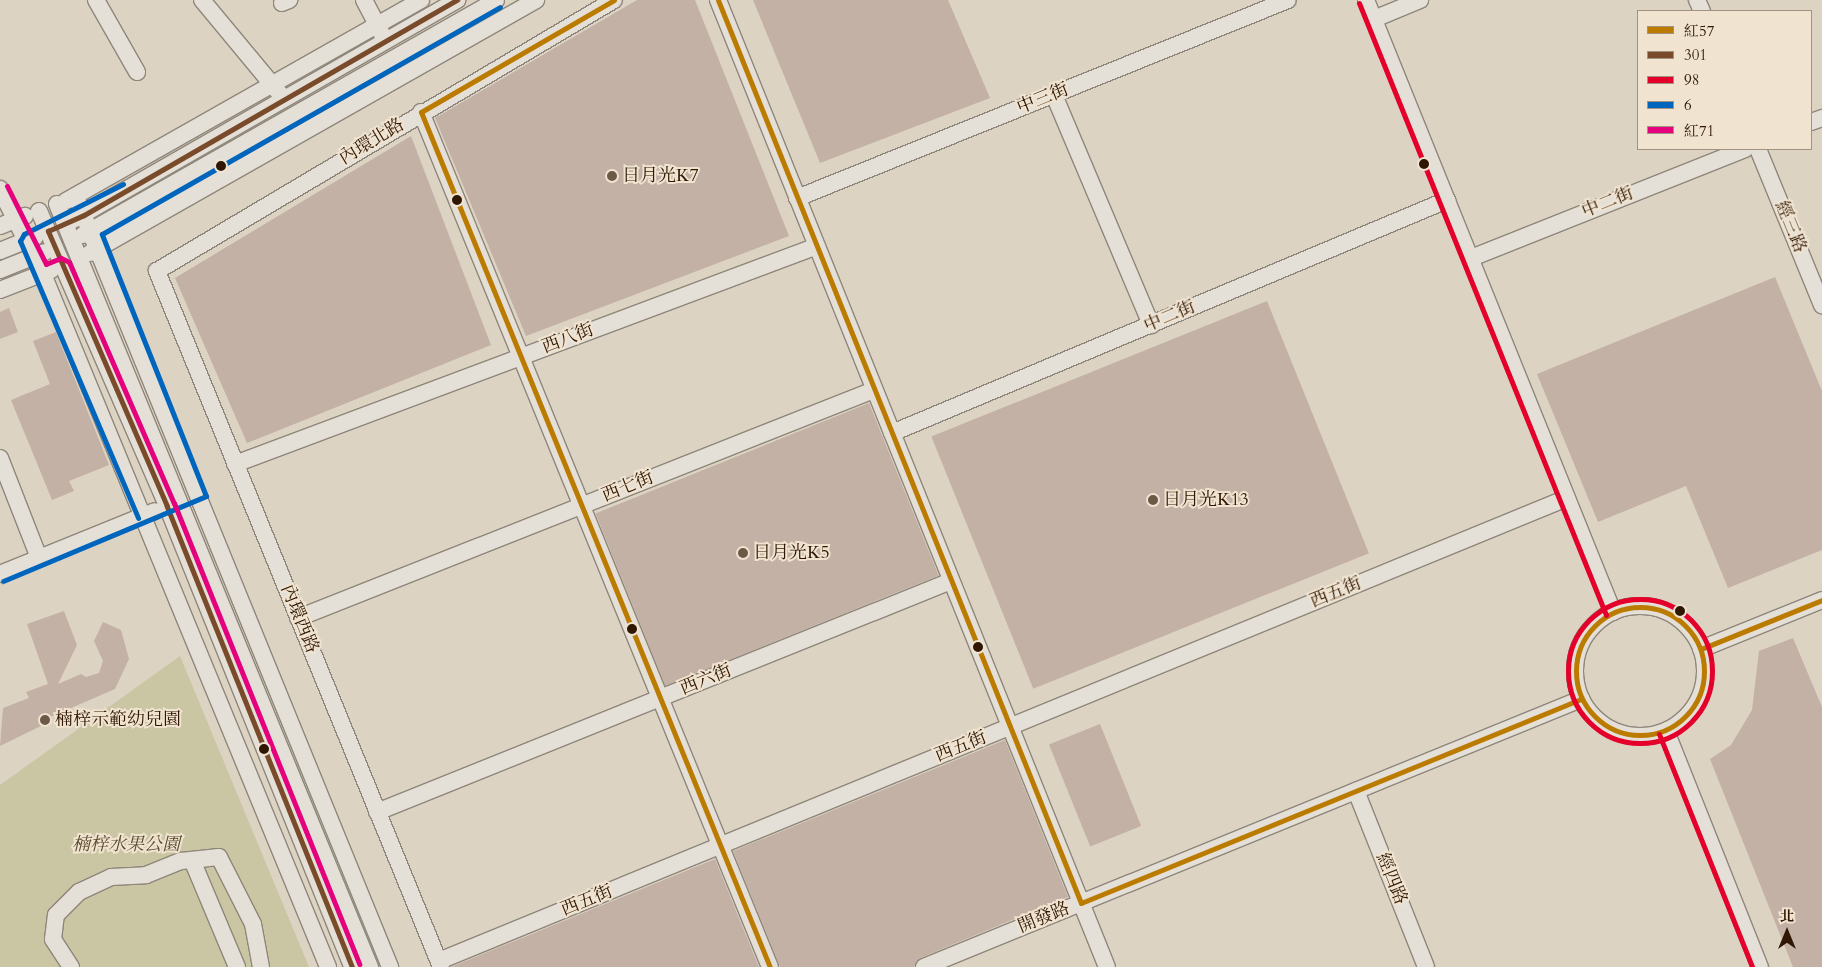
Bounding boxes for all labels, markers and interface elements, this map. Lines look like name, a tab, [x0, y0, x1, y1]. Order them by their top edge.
legend	[1637, 10, 1812, 150]
text: 紅57	[1684, 21, 1714, 41]
text: 301	[1684, 45, 1707, 65]
text: 98	[1684, 70, 1699, 90]
street label: 中三街	[1014, 79, 1072, 119]
text: 6	[1684, 95, 1692, 115]
street label: 內環北路	[336, 114, 408, 170]
text: 紅71	[1684, 121, 1714, 141]
unlabelled marker	[1419, 159, 1429, 169]
unlabelled marker	[216, 161, 226, 171]
place label: 日月光K7	[622, 165, 699, 187]
marker: 日月光K7	[606, 170, 618, 182]
street label: 中二街	[1579, 183, 1637, 223]
unlabelled marker	[452, 195, 462, 205]
street label: 經三路	[1770, 198, 1810, 256]
street label: 中二街	[1141, 297, 1199, 337]
street label: 西八街	[539, 319, 597, 359]
street label: 西七街	[599, 467, 657, 507]
place label: 日月光K13	[1163, 489, 1249, 511]
marker: 日月光K13	[1147, 494, 1159, 506]
place label: 日月光K5	[753, 542, 830, 564]
marker: 日月光K5	[737, 547, 749, 559]
street label: 西五街	[1307, 573, 1365, 613]
street label: 內環西路	[276, 582, 322, 656]
unlabelled marker	[1675, 606, 1685, 616]
unlabelled marker	[627, 624, 637, 634]
unlabelled marker	[973, 642, 983, 652]
street label: 西六街	[677, 660, 735, 700]
place label: 楠梓示範幼兒園	[55, 709, 181, 731]
marker: 楠梓示範幼兒園	[39, 714, 51, 726]
street label: 西五街	[932, 727, 990, 767]
unlabelled marker	[259, 744, 269, 754]
park label: 楠梓水果公園	[72, 834, 180, 856]
street label: 經四路	[1371, 850, 1411, 908]
street label: 西五街	[558, 881, 616, 921]
street label: 開發路	[1015, 898, 1073, 938]
north arrow	[1762, 907, 1812, 957]
text: 北	[1780, 907, 1794, 926]

